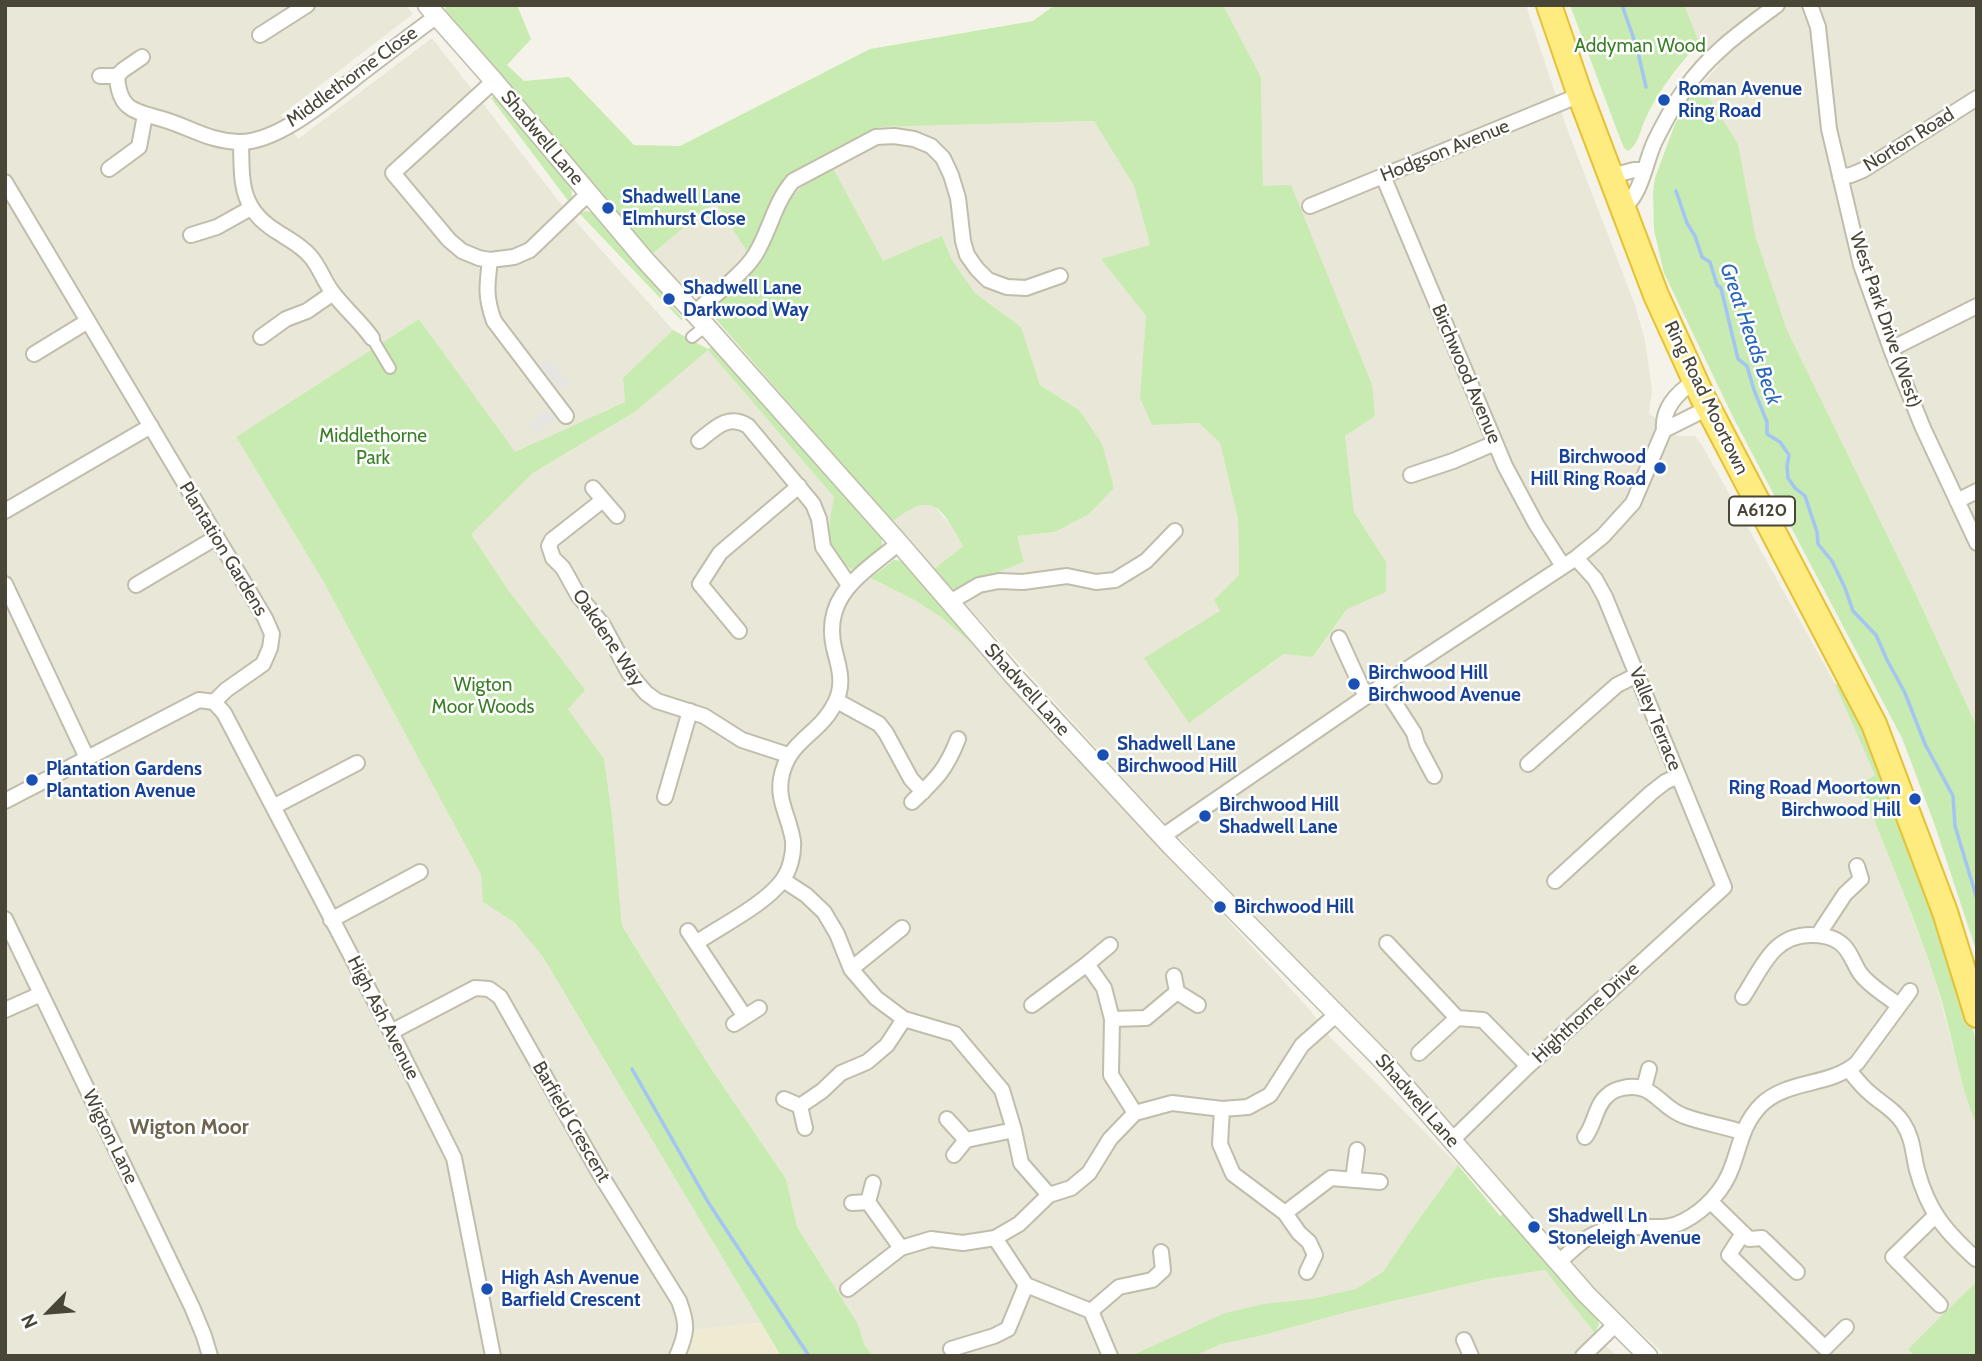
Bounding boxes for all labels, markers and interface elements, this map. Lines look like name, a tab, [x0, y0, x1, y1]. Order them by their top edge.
street label: Middlethorne Close	[282, 22, 422, 132]
park label: Addyman Wood	[1574, 35, 1706, 57]
place label: Roman Avenue Ring Road	[1678, 78, 1802, 122]
street label: Shadwell Lane	[496, 86, 588, 190]
marker: Roman Avenue Ring Road	[1656, 92, 1672, 108]
street label: Norton Road	[1860, 103, 1958, 177]
street label: Hodgson Avenue	[1377, 115, 1513, 187]
place label: Shadwell Lane Elmhurst Close	[622, 186, 745, 230]
marker: Shadwell Lane Elmhurst Close	[600, 200, 616, 216]
street label: West Park Drive (West)	[1844, 229, 1926, 411]
water label: Great Heads Beck	[1714, 260, 1786, 408]
place label: Shadwell Lane Darkwood Way	[683, 277, 809, 321]
marker: Shadwell Lane Darkwood Way	[661, 291, 677, 307]
street label: Birchwood Avenue	[1426, 301, 1506, 447]
street label: Ring Road Moortown	[1659, 317, 1753, 479]
park label: Middlethorne Park	[319, 425, 427, 469]
place label: Birchwood Hill Ring Road	[1530, 446, 1646, 490]
marker: Birchwood Hill Ring Road	[1652, 460, 1668, 476]
street label: Plantation Gardens	[174, 478, 272, 620]
road number: A6120	[1729, 496, 1795, 526]
street label: Oakdene Way	[567, 585, 649, 691]
street label: Shadwell Lane	[980, 639, 1074, 741]
place label: Birchwood Hill Birchwood Avenue	[1368, 662, 1521, 706]
street label: Valley Terrace	[1624, 664, 1686, 774]
park label: Wigton Moor Woods	[432, 674, 534, 718]
marker: Birchwood Hill Birchwood Avenue	[1346, 676, 1362, 692]
place label: Shadwell Lane Birchwood Hill	[1117, 733, 1237, 777]
marker: Shadwell Lane Birchwood Hill	[1095, 747, 1111, 763]
place label: Plantation Gardens Plantation Avenue	[46, 758, 202, 802]
marker: Plantation Gardens Plantation Avenue	[24, 772, 40, 788]
place label: Ring Road Moortown Birchwood Hill	[1728, 777, 1901, 821]
marker: Ring Road Moortown Birchwood Hill	[1907, 791, 1923, 807]
place label: Birchwood Hill Shadwell Lane	[1219, 794, 1339, 838]
marker: Birchwood Hill Shadwell Lane	[1197, 808, 1213, 824]
place label: Birchwood Hill	[1234, 896, 1354, 918]
marker: Birchwood Hill	[1212, 899, 1228, 915]
street label: High Ash Avenue	[342, 952, 424, 1084]
street label: Highthorne Drive	[1528, 958, 1644, 1068]
street label: Shadwell Lane	[1370, 1050, 1464, 1152]
street label: Barfield Crescent	[527, 1058, 615, 1186]
street label: Wigton Lane	[77, 1086, 143, 1188]
district label: Wigton Moor	[129, 1115, 249, 1141]
place label: Shadwell Ln Stoneleigh Avenue	[1548, 1205, 1701, 1249]
marker: Shadwell Ln Stoneleigh Avenue	[1526, 1219, 1542, 1235]
place label: High Ash Avenue Barfield Crescent	[501, 1267, 640, 1311]
north arrow	[14, 1277, 84, 1347]
marker: High Ash Avenue Barfield Crescent	[479, 1281, 495, 1297]
text: N	[16, 1310, 43, 1332]

